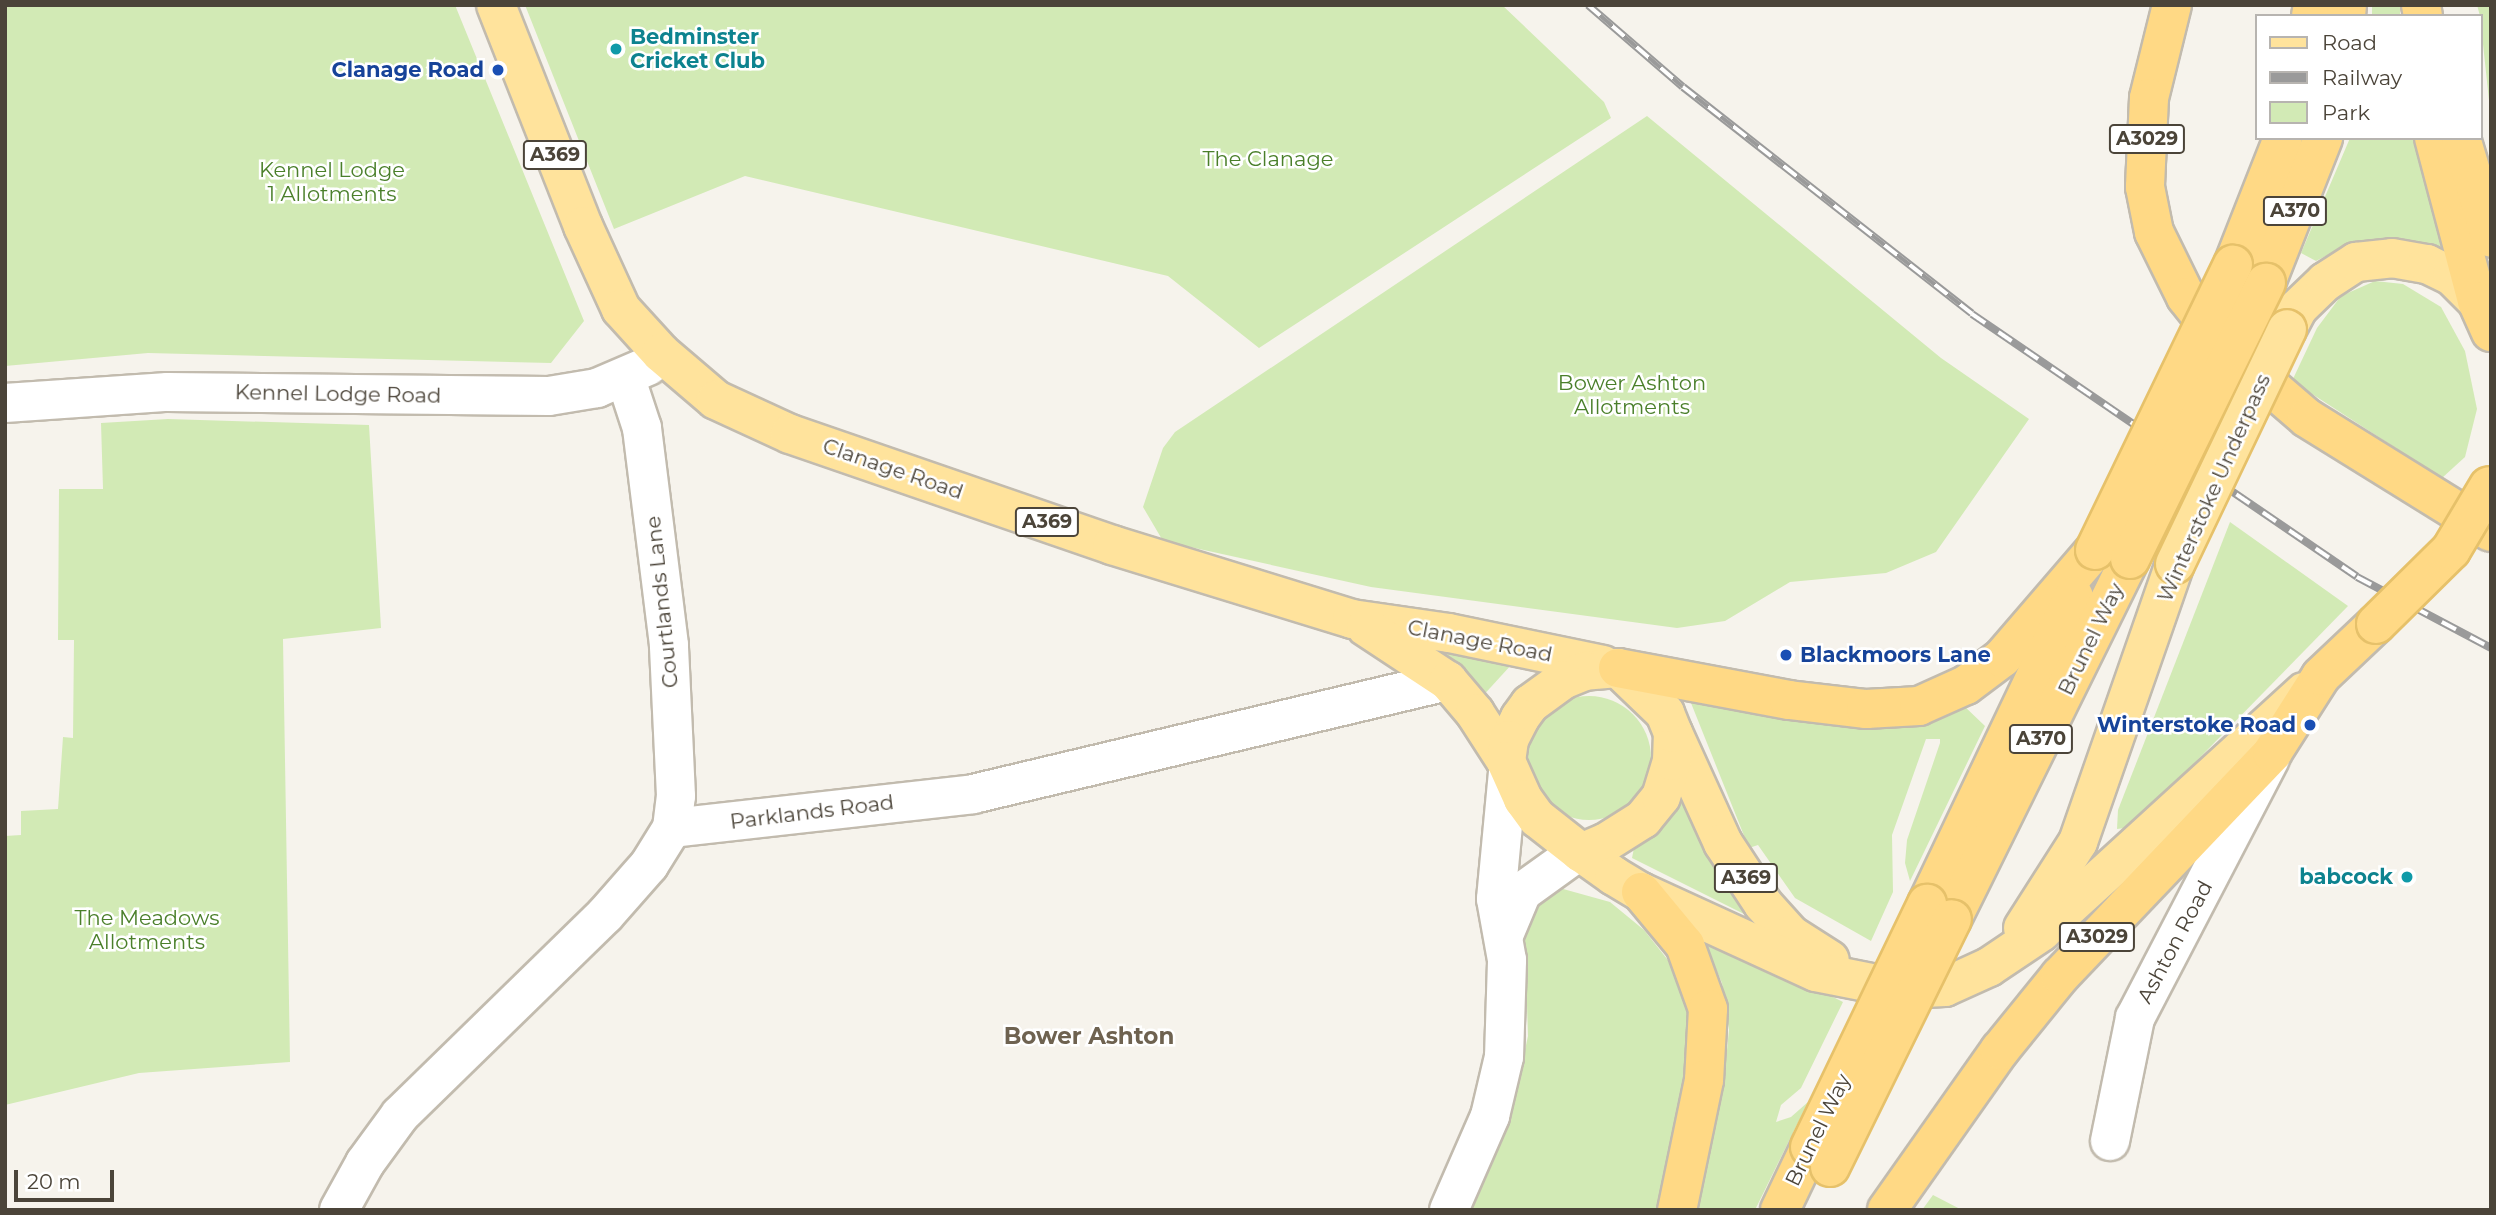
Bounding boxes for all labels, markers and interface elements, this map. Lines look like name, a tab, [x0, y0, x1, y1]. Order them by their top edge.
legend	[2254, 14, 2482, 140]
place label: Bedminster Cricket Club	[630, 24, 765, 74]
text: Road	[2322, 30, 2377, 55]
marker: Bedminster Cricket Club	[608, 41, 624, 57]
place label: Clanage Road	[332, 57, 484, 83]
marker: Clanage Road	[490, 62, 506, 78]
text: Railway	[2322, 65, 2402, 90]
text: Park	[2322, 100, 2370, 125]
road number: A3029	[2108, 124, 2186, 154]
road number: A369	[522, 140, 588, 170]
park label: The Clanage	[1202, 146, 1334, 172]
park label: Kennel Lodge 1 Allotments	[259, 157, 405, 207]
road number: A370	[2262, 196, 2328, 226]
park label: Bower Ashton Allotments	[1558, 370, 1706, 420]
street label: Winterstoke Underpass	[2152, 370, 2276, 606]
street label: Kennel Lodge Road	[235, 380, 441, 408]
street label: Clanage Road	[819, 433, 967, 505]
road number: A369	[1014, 506, 1080, 538]
street label: Courtlands Lane	[640, 515, 684, 689]
street label: Brunel Way	[2053, 579, 2129, 699]
street label: Clanage Road	[1405, 615, 1555, 667]
place label: Blackmoors Lane	[1800, 642, 1991, 668]
marker: Blackmoors Lane	[1778, 647, 1794, 663]
place label: Winterstoke Road	[2097, 712, 2296, 738]
marker: Winterstoke Road	[2302, 717, 2318, 733]
road number: A370	[2008, 724, 2074, 754]
street label: Parklands Road	[729, 789, 895, 835]
road number: A369	[1713, 862, 1779, 894]
place label: babcock	[2299, 864, 2393, 890]
marker: babcock	[2399, 869, 2415, 885]
street label: Ashton Road	[2132, 876, 2218, 1008]
park label: The Meadows Allotments	[75, 905, 219, 955]
road number: A3029	[2058, 922, 2136, 953]
district label: Bower Ashton	[1004, 1022, 1174, 1050]
street label: Brunel Way	[1780, 1070, 1856, 1190]
scale bar	[18, 1156, 117, 1200]
text: 20 m	[27, 1169, 81, 1194]

